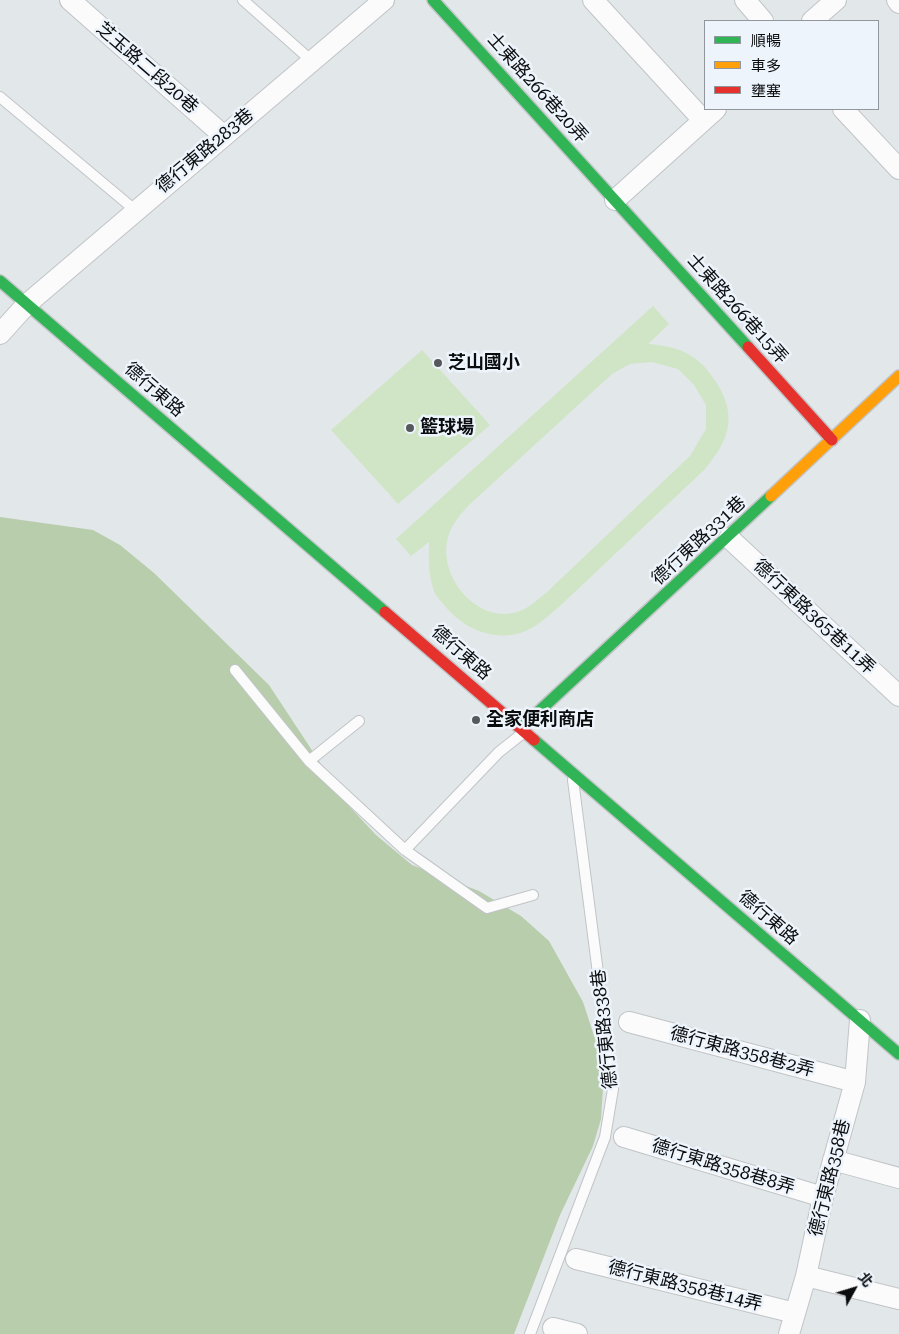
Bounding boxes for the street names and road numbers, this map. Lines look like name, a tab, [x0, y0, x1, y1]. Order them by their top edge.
street label: 芝玉路二段20巷	[92, 18, 202, 118]
street label: 士東路266巷20弄	[482, 29, 592, 147]
street label: 德行東路283巷	[152, 104, 258, 198]
street label: 士東路266巷15弄	[682, 250, 792, 368]
street label: 德行東路	[120, 358, 188, 422]
street label: 德行東路331巷	[648, 492, 750, 590]
street label: 德行東路365巷11弄	[749, 555, 879, 679]
street label: 德行東路	[427, 621, 495, 685]
street label: 德行東路	[734, 886, 802, 950]
street label: 德行東路338巷	[588, 968, 622, 1090]
street label: 德行東路358巷2弄	[668, 1022, 816, 1082]
street label: 德行東路358巷	[805, 1117, 855, 1239]
street label: 德行東路358巷8弄	[649, 1135, 797, 1199]
street label: 德行東路358巷14弄	[606, 1256, 764, 1316]

